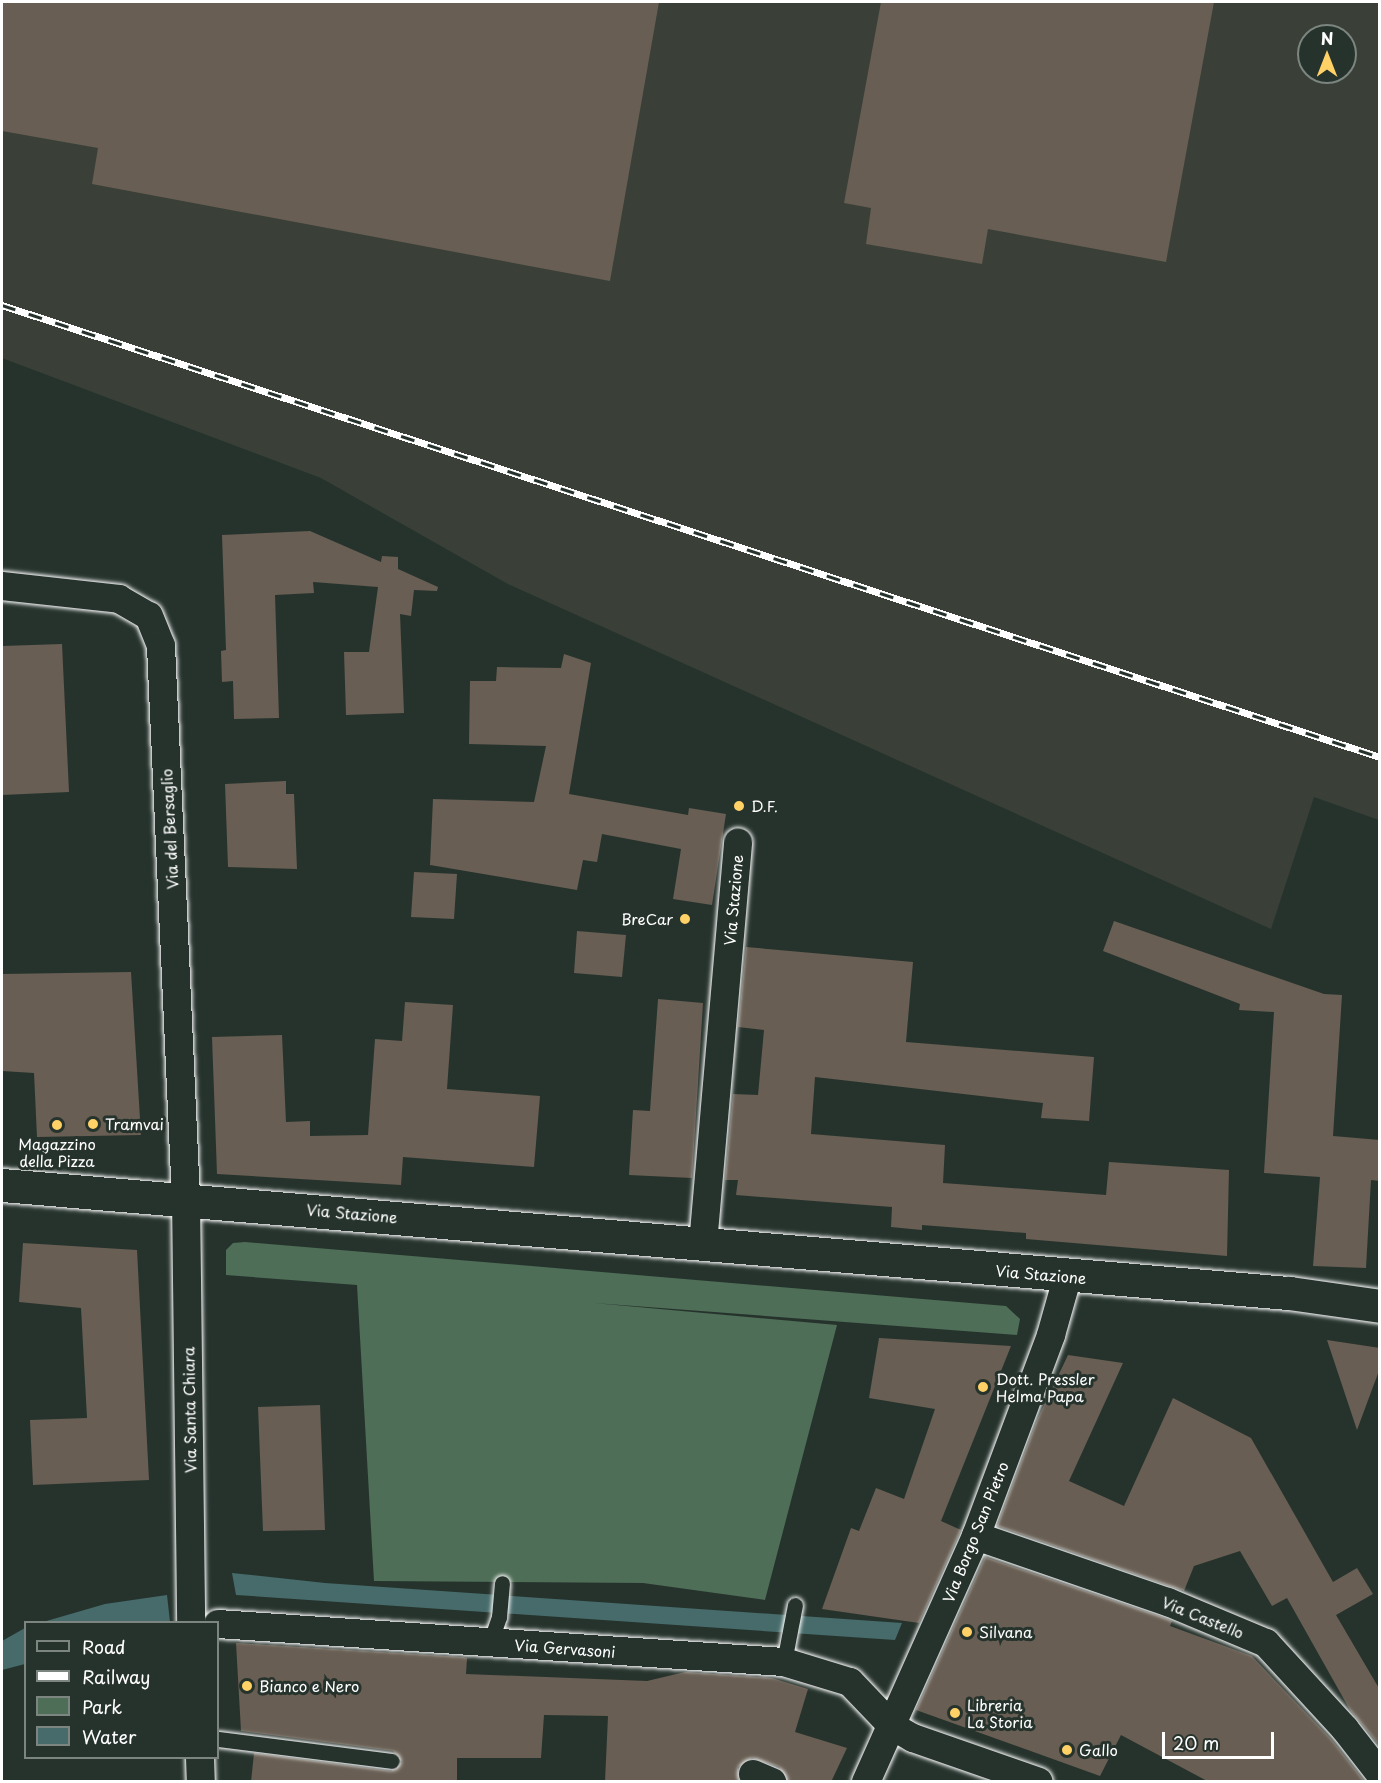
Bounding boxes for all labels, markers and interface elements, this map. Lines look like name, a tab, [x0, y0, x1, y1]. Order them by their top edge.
north arrow	[1297, 24, 1357, 84]
text: N	[1321, 26, 1333, 50]
street label: Via del Bersaglio	[157, 768, 181, 890]
place label: D.F.	[751, 797, 778, 815]
marker: D.F.	[732, 799, 746, 813]
street label: Via Stazione	[720, 854, 746, 946]
place label: BreCar	[621, 910, 673, 928]
marker: BreCar	[678, 912, 692, 926]
place label: Tramvai	[105, 1115, 164, 1133]
marker: Tramvai	[86, 1117, 100, 1131]
marker: Magazzino della Pizza	[50, 1118, 64, 1132]
place label: Magazzino della Pizza	[18, 1134, 96, 1169]
street label: Via Stazione	[306, 1200, 398, 1226]
street label: Via Stazione	[995, 1261, 1087, 1287]
street label: Via Santa Chiara	[179, 1347, 199, 1473]
place label: Dott. Pressler Helma Papa	[996, 1369, 1095, 1404]
marker: Dott. Pressler Helma Papa	[974, 1378, 992, 1396]
street label: Via Borgo San Pietro	[939, 1459, 1011, 1605]
street label: Via Castello	[1160, 1592, 1246, 1642]
legend	[24, 1621, 219, 1759]
place label: Silvana	[979, 1623, 1032, 1641]
marker: Silvana	[960, 1625, 974, 1639]
text: Road	[82, 1633, 126, 1660]
street label: Via Gervasoni	[514, 1636, 616, 1660]
text: Railway	[82, 1663, 150, 1690]
place label: Bianco e Nero	[259, 1677, 360, 1695]
marker: Bianco e Nero	[240, 1679, 254, 1693]
text: Park	[82, 1693, 122, 1720]
place label: Libreria La Storia	[967, 1695, 1033, 1730]
marker: Libreria La Storia	[948, 1706, 962, 1720]
scale bar	[1165, 1720, 1278, 1758]
text: Water	[82, 1723, 136, 1750]
text: 20 m	[1173, 1729, 1219, 1756]
place label: Gallo	[1079, 1741, 1118, 1759]
marker: Gallo	[1060, 1743, 1074, 1757]

